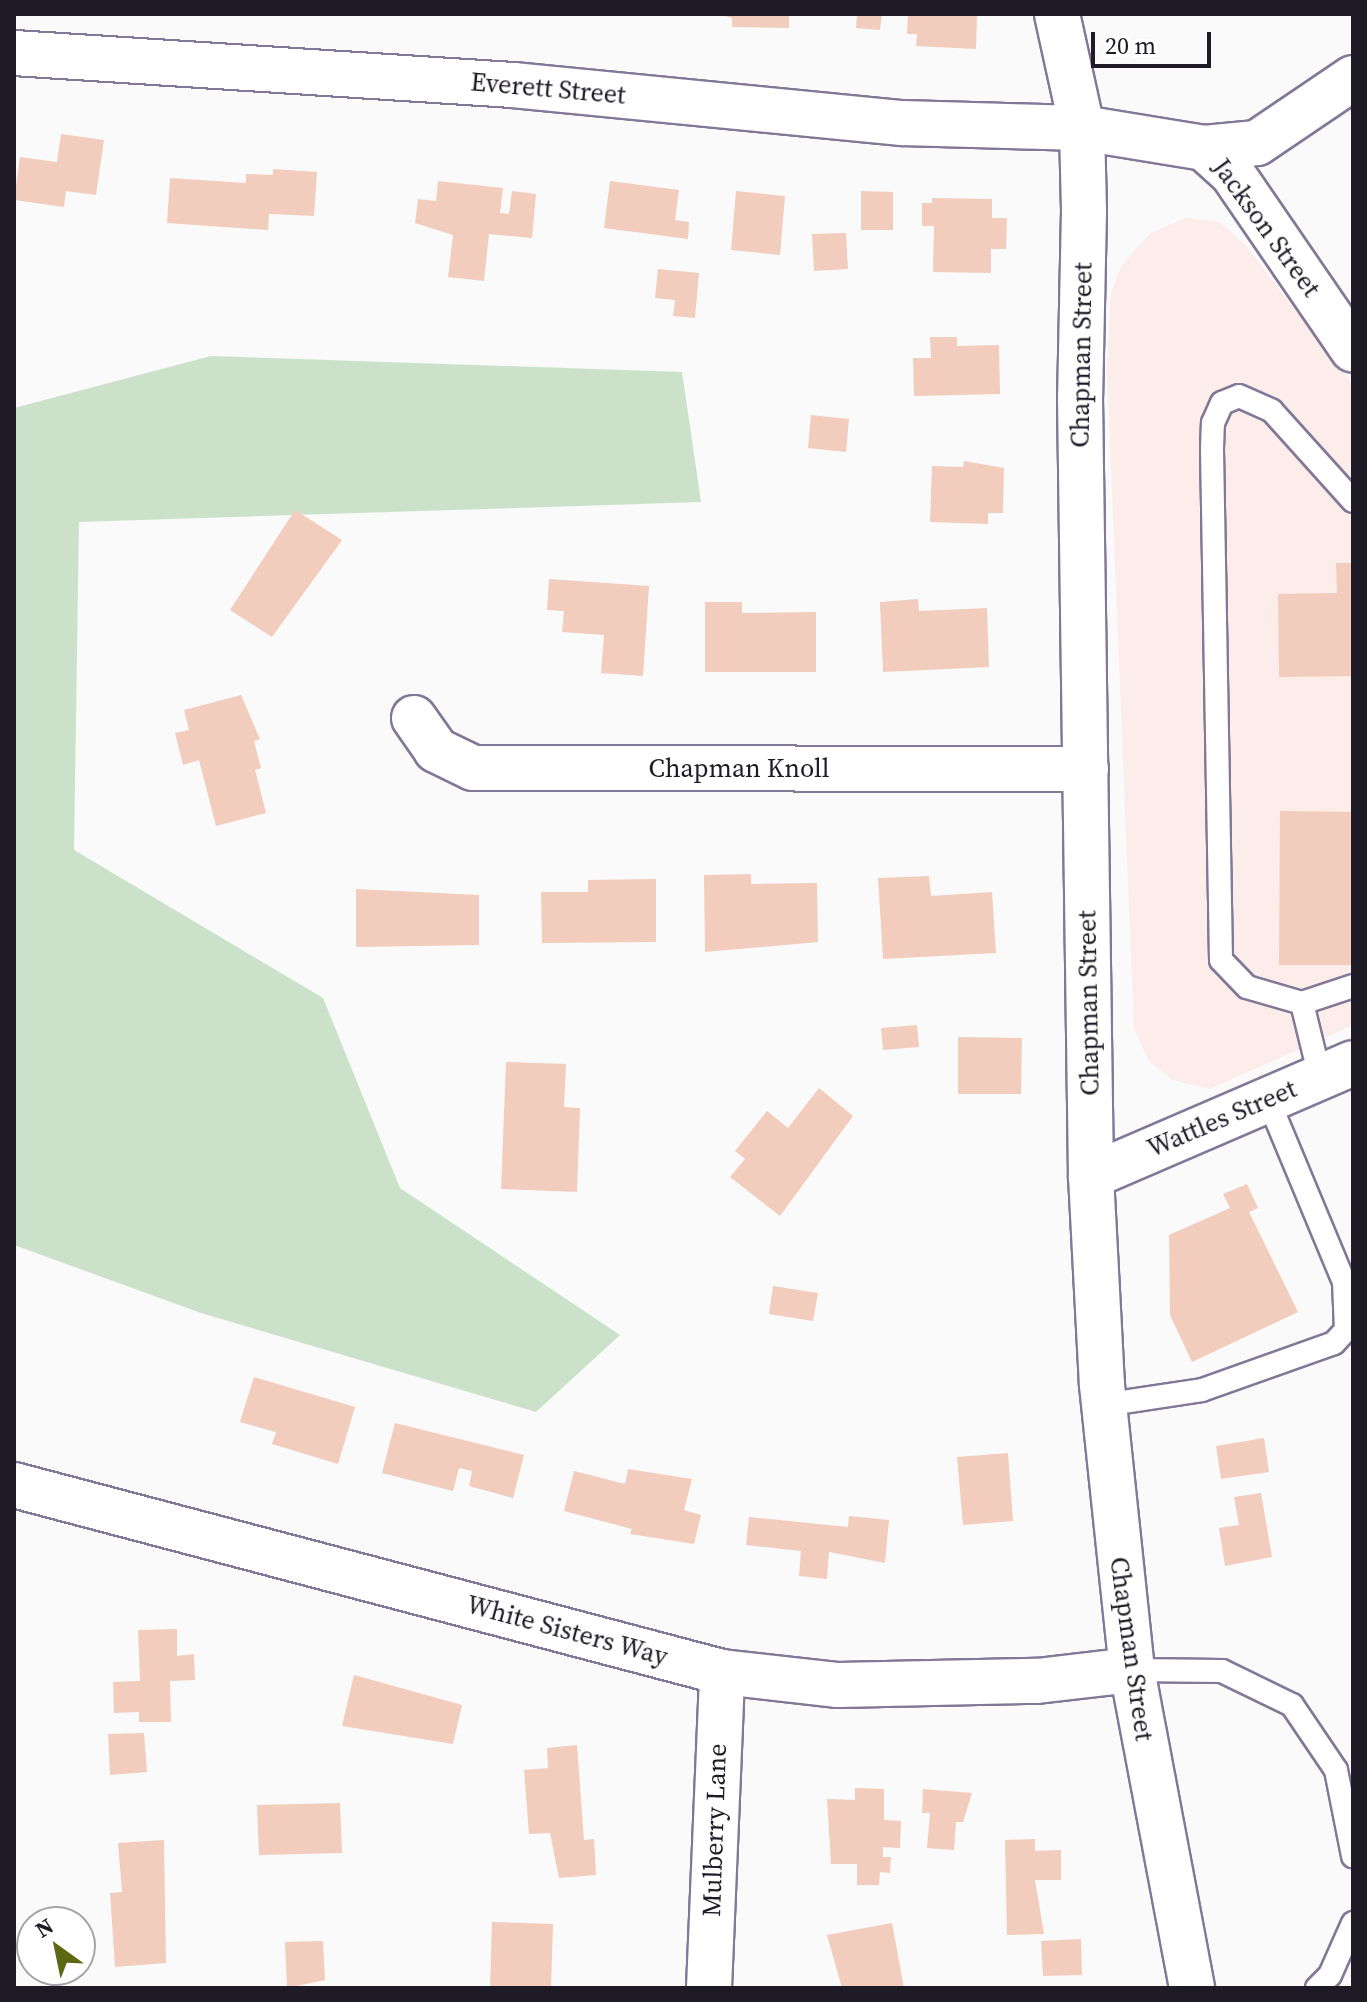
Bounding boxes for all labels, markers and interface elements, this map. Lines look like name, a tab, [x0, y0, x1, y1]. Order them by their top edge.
scale bar	[1095, 16, 1215, 66]
text: 20 m	[1105, 29, 1156, 62]
street label: Everett Street	[469, 67, 627, 111]
street label: Jackson Street	[1205, 153, 1327, 303]
street label: Chapman Street	[1065, 262, 1099, 448]
street label: Chapman Knoll	[649, 753, 829, 785]
street label: Chapman Street	[1072, 910, 1106, 1096]
street label: Wattles Street	[1143, 1074, 1301, 1164]
street label: Chapman Street	[1103, 1555, 1159, 1743]
street label: White Sisters Way	[463, 1589, 671, 1673]
street label: Mulberry Lane	[696, 1743, 734, 1917]
north arrow	[16, 1906, 96, 1986]
text: N	[29, 1911, 59, 1944]

